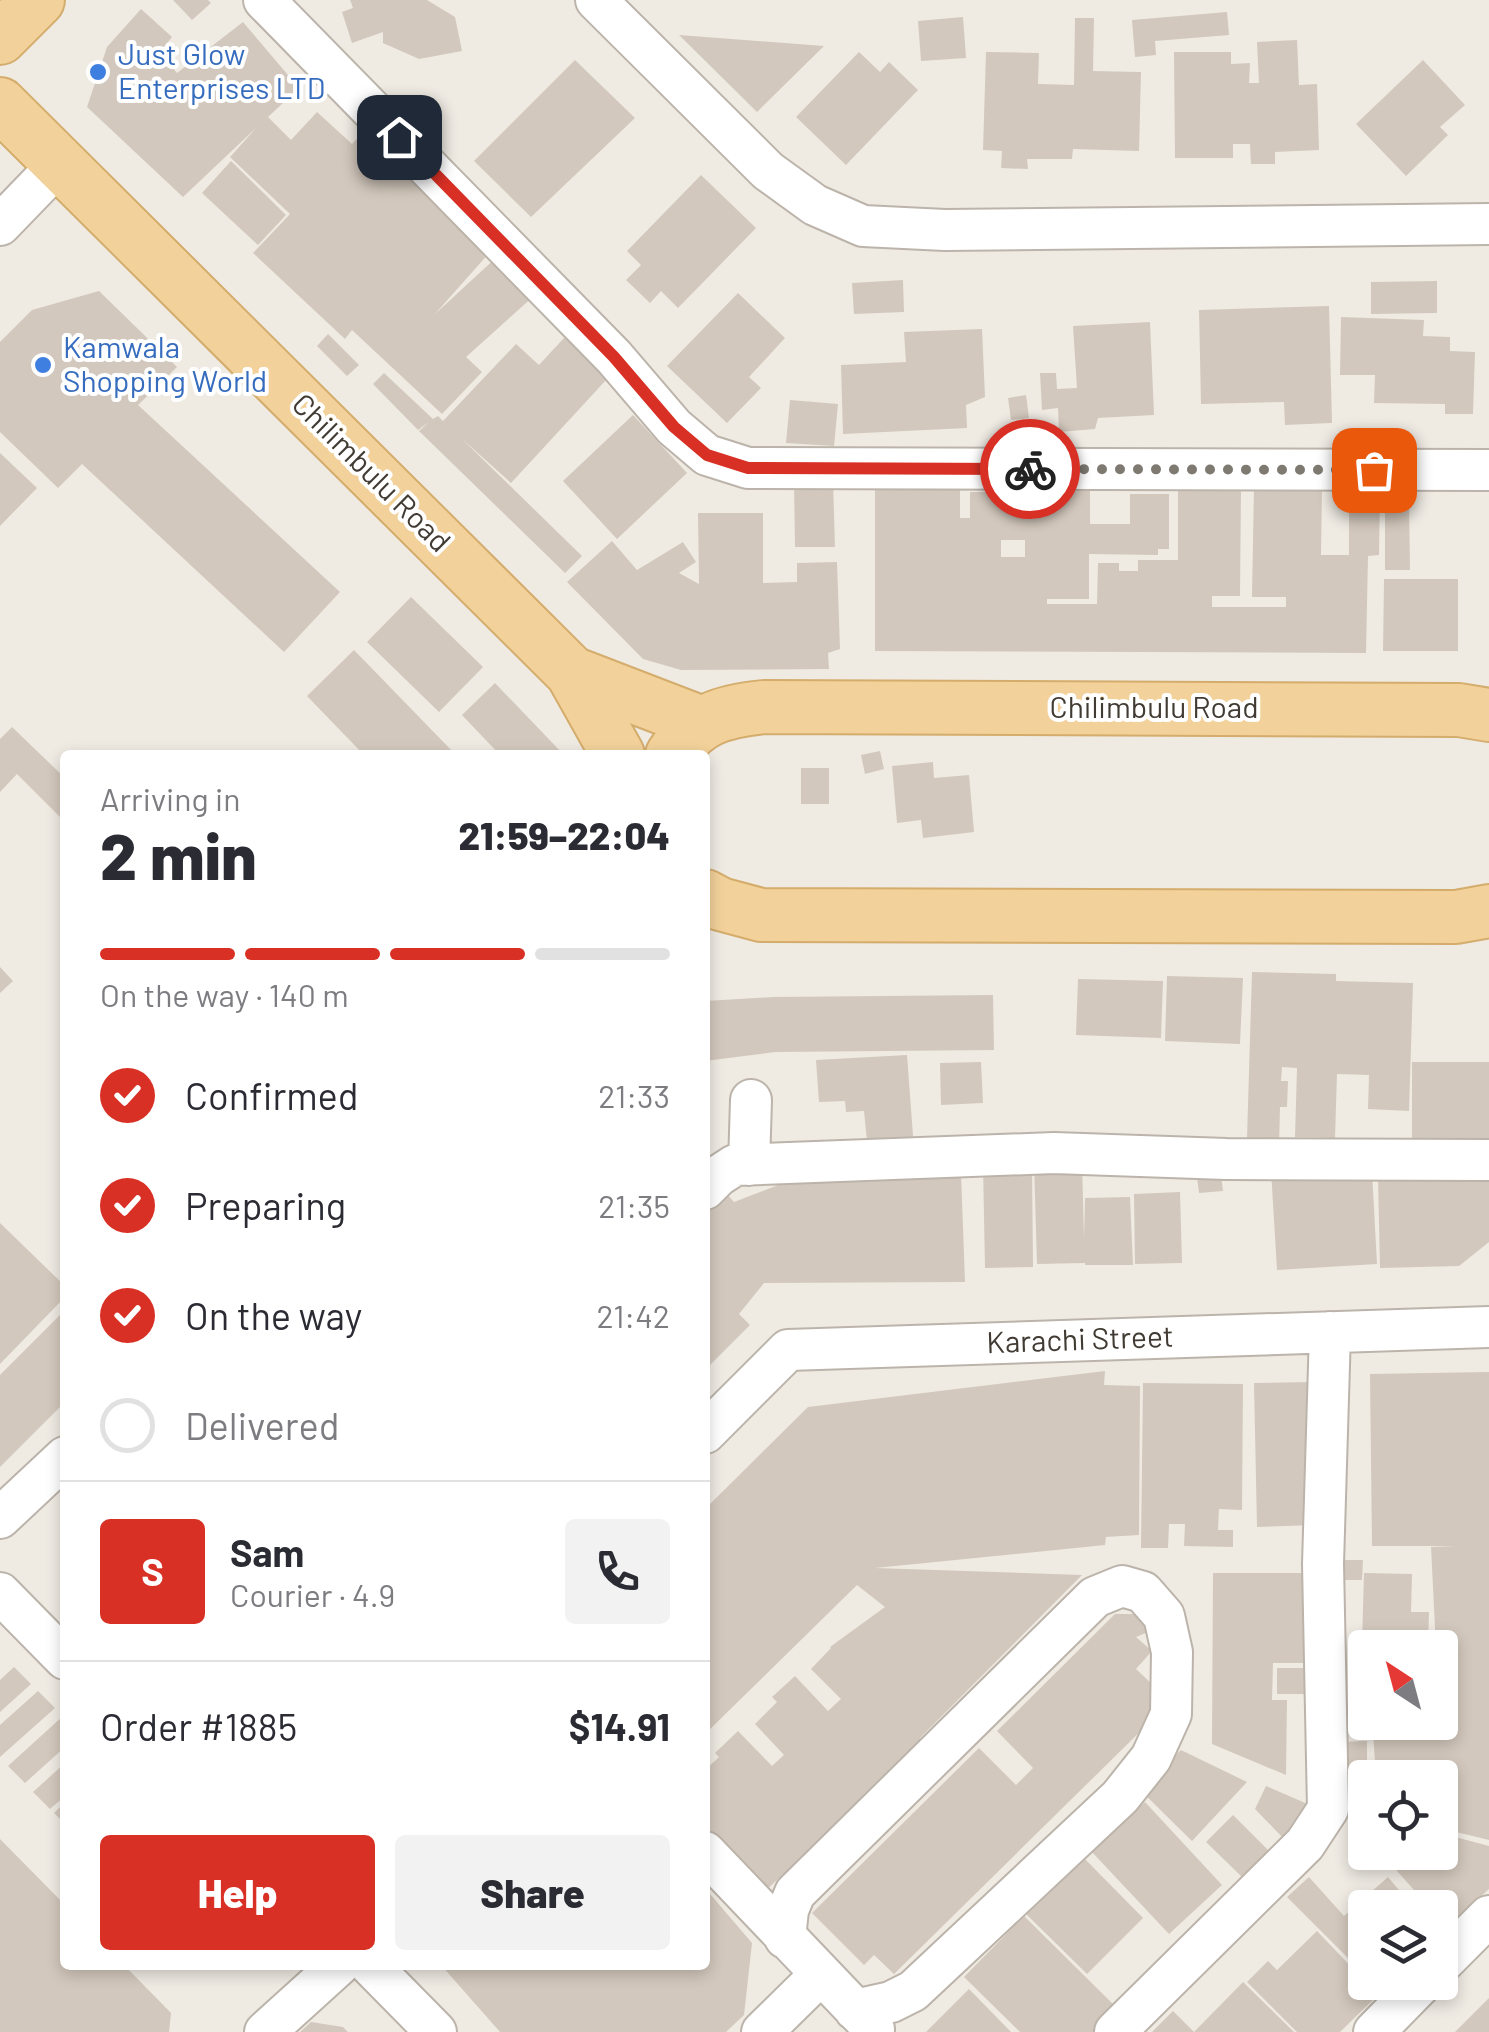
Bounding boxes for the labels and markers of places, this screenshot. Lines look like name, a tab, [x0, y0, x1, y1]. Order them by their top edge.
place label: Just Glow Enterprises LTD	[118, 35, 325, 105]
marker: Just Glow Enterprises LTD	[87, 61, 109, 83]
pin	[357, 95, 442, 180]
place label: Kamwala Shopping World	[63, 328, 267, 398]
marker: Kamwala Shopping World	[32, 354, 54, 376]
pin	[1332, 428, 1417, 513]

